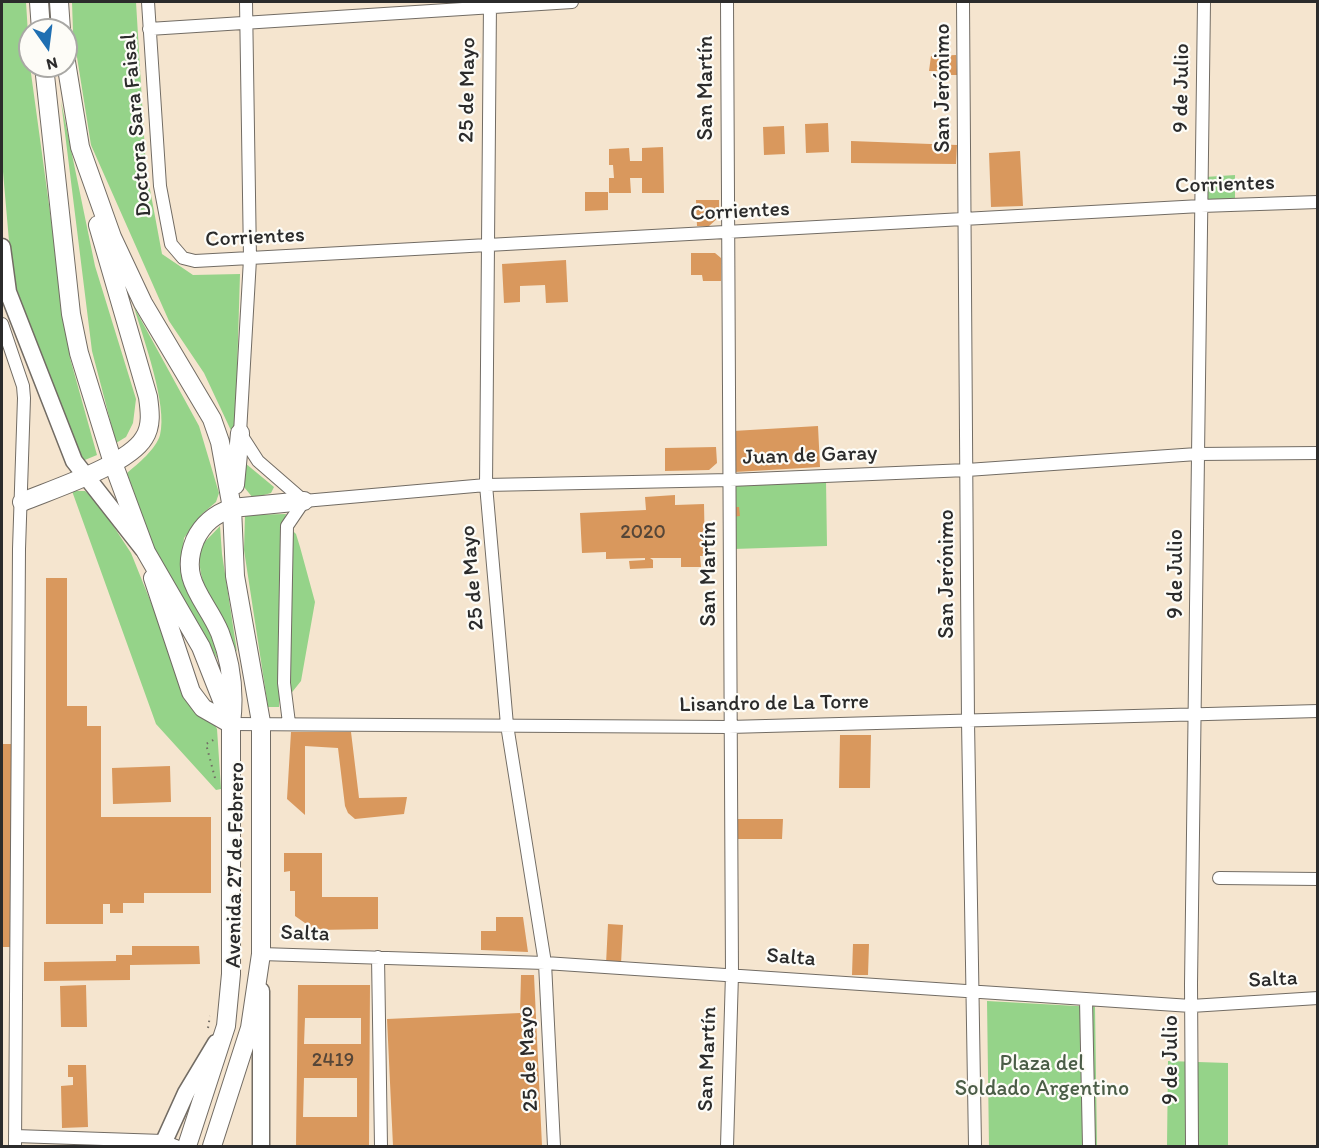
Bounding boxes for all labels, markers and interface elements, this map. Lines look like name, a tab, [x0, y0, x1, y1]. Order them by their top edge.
north arrow	[18, 18, 78, 78]
street label: San Jerónimo	[930, 23, 956, 153]
street label: Doctora Sara Faisal	[116, 32, 158, 218]
street label: San Martín	[693, 35, 719, 141]
street label: 25 de Mayo	[454, 37, 482, 143]
street label: 9 de Julio	[1168, 43, 1196, 133]
text: N	[44, 53, 60, 75]
street label: Corrientes	[1175, 170, 1275, 200]
street label: Corrientes	[690, 196, 790, 228]
street label: Corrientes	[205, 222, 305, 254]
street label: Juan de Garay	[742, 440, 878, 472]
street label: San Jerónimo	[934, 509, 960, 639]
house number: 2020	[620, 521, 666, 545]
street label: San Martín	[696, 521, 722, 627]
street label: 25 de Mayo	[455, 524, 491, 632]
street label: 9 de Julio	[1163, 529, 1189, 619]
street label: Lisandro de La Torre	[679, 689, 869, 719]
street label: Avenida 27 de Febrero	[221, 762, 251, 968]
street label: Salta	[280, 920, 330, 948]
street label: Salta	[766, 943, 816, 973]
street label: Salta	[1248, 966, 1298, 994]
street label: 25 de Mayo	[513, 1006, 545, 1112]
street label: San Martín	[693, 1006, 723, 1112]
street label: 9 de Julio	[1158, 1015, 1184, 1105]
house number: 2419	[312, 1049, 354, 1073]
park label: Plaza del Soldado Argentino	[955, 1051, 1129, 1102]

